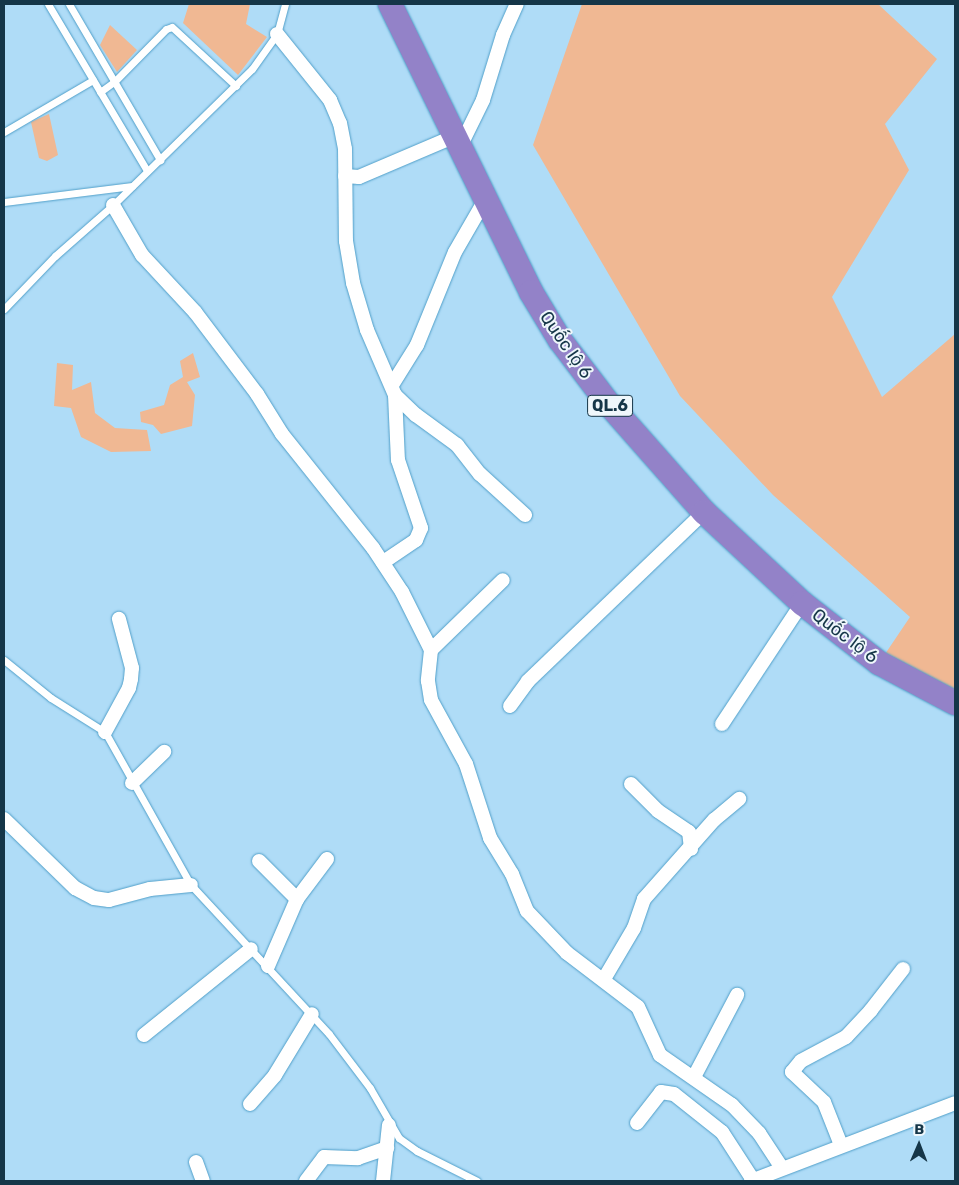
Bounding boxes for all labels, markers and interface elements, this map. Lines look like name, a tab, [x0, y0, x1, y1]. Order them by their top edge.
street label: Quốc lộ 6	[535, 307, 597, 383]
road number: QL.6	[586, 392, 634, 420]
street label: Quốc lộ 6	[808, 604, 882, 668]
north arrow	[894, 1120, 944, 1170]
text: B	[914, 1121, 924, 1138]

